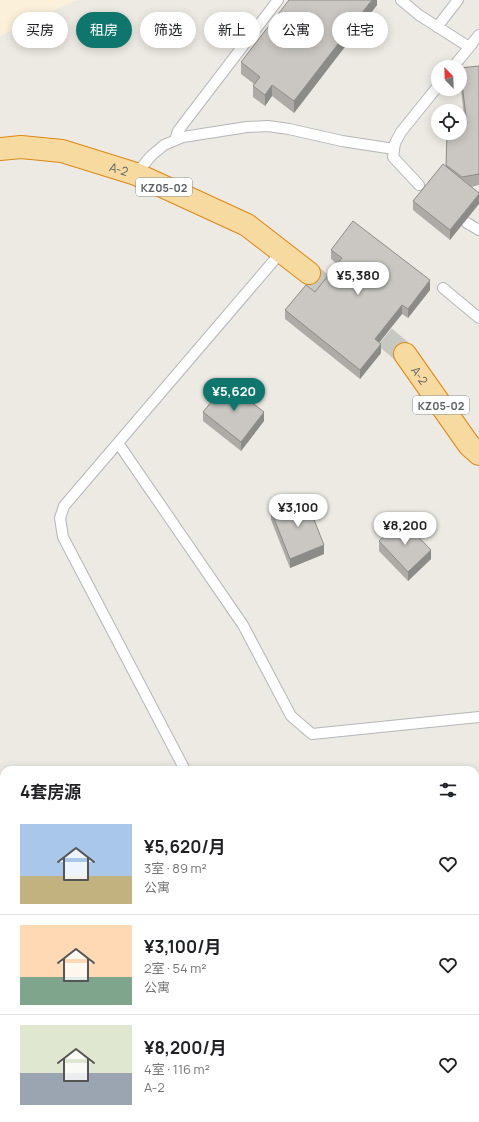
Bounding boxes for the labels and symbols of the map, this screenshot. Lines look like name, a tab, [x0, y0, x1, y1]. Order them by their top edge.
north arrow	[431, 60, 467, 96]
street label: A-2	[107, 158, 131, 180]
road number: KZ05-02	[136, 178, 192, 196]
pin: ¥5,380	[325, 262, 391, 296]
street label: A-2	[408, 363, 432, 388]
pin: ¥5,620	[201, 378, 267, 412]
road number: KZ05-02	[413, 396, 469, 414]
pin: ¥3,100	[265, 494, 331, 528]
pin: ¥8,200	[372, 512, 438, 546]

